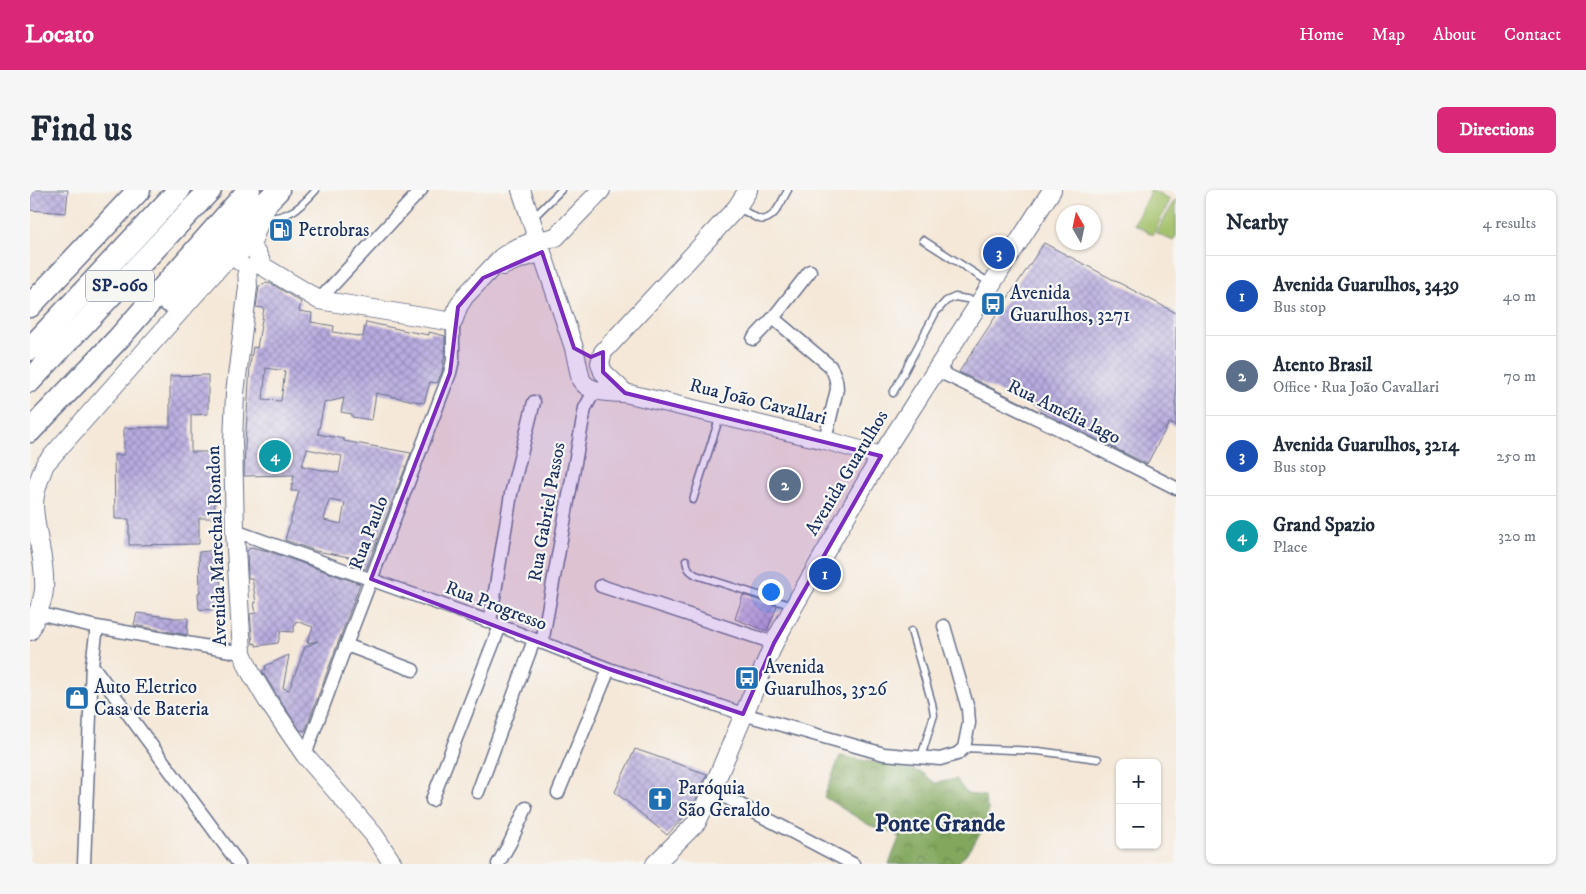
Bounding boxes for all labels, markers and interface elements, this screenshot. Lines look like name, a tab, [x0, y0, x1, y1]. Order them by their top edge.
text: Locato	[25, 20, 94, 50]
text: Home	[1299, 24, 1344, 46]
text: Map	[1372, 24, 1405, 46]
text: About	[1433, 24, 1476, 46]
text: Contact	[1504, 24, 1561, 46]
button: Directions	[1437, 107, 1556, 153]
text: Find us	[30, 108, 132, 152]
north arrow	[1056, 205, 1101, 250]
text: Nearby	[1226, 210, 1288, 236]
text: 4 results	[1483, 213, 1536, 233]
fuel station icon: Petrobras	[268, 217, 294, 243]
place label: Petrobras	[298, 219, 369, 242]
pin: 3	[983, 234, 1015, 272]
road number: SP-060	[86, 270, 154, 302]
text: Avenida Guarulhos, 3439	[1273, 274, 1459, 297]
place label: Avenida Guarulhos, 3271	[1010, 282, 1130, 327]
text: 1	[1239, 286, 1245, 306]
text: 40 m	[1503, 286, 1536, 306]
bus stop icon: Avenida Guarulhos, 3271	[980, 291, 1006, 317]
text: Bus stop	[1273, 297, 1326, 317]
text: Atento Brasil	[1273, 354, 1372, 377]
text: 2	[1238, 366, 1246, 386]
text: 70 m	[1504, 366, 1536, 386]
street label: Rua João Cavallari	[687, 374, 829, 430]
street label: Rua Amélia lago	[1004, 375, 1124, 449]
text: Office · Rua João Cavallari	[1273, 377, 1439, 397]
street label: Avenida Guarulhos	[800, 406, 894, 540]
text: Avenida Guarulhos, 3214	[1273, 434, 1459, 457]
pin: 4	[259, 437, 291, 475]
street label: Rua Gabriel Passos	[523, 441, 571, 583]
street label: Avenida Marechal Rondon	[202, 445, 232, 647]
text: 3	[1239, 446, 1245, 466]
text: 250 m	[1496, 446, 1536, 466]
text: Bus stop	[1273, 457, 1326, 477]
pin: 2	[769, 466, 801, 504]
street label: Rua Paulo	[344, 493, 394, 573]
text: Grand Spazio	[1273, 514, 1375, 537]
text: 4	[1237, 526, 1247, 546]
text: 320 m	[1498, 526, 1536, 546]
text: Place	[1273, 537, 1307, 557]
pin: 1	[809, 555, 841, 593]
street label: Rua Progresso	[442, 576, 550, 636]
your location	[758, 579, 784, 605]
place label: Avenida Guarulhos, 3526	[764, 656, 888, 701]
bus stop icon: Avenida Guarulhos, 3526	[734, 665, 760, 691]
place label: Auto Eletrico Casa de Bateria	[94, 676, 209, 721]
shop icon: Auto Eletrico Casa de Bateria	[64, 685, 90, 711]
map controls	[1116, 759, 1161, 849]
button: +	[1116, 759, 1161, 804]
place label: Paróquia São Geraldo	[678, 777, 770, 822]
church icon: Paróquia São Geraldo	[647, 786, 673, 812]
button: −	[1116, 804, 1161, 849]
district label: Ponte Grande	[875, 809, 1005, 839]

